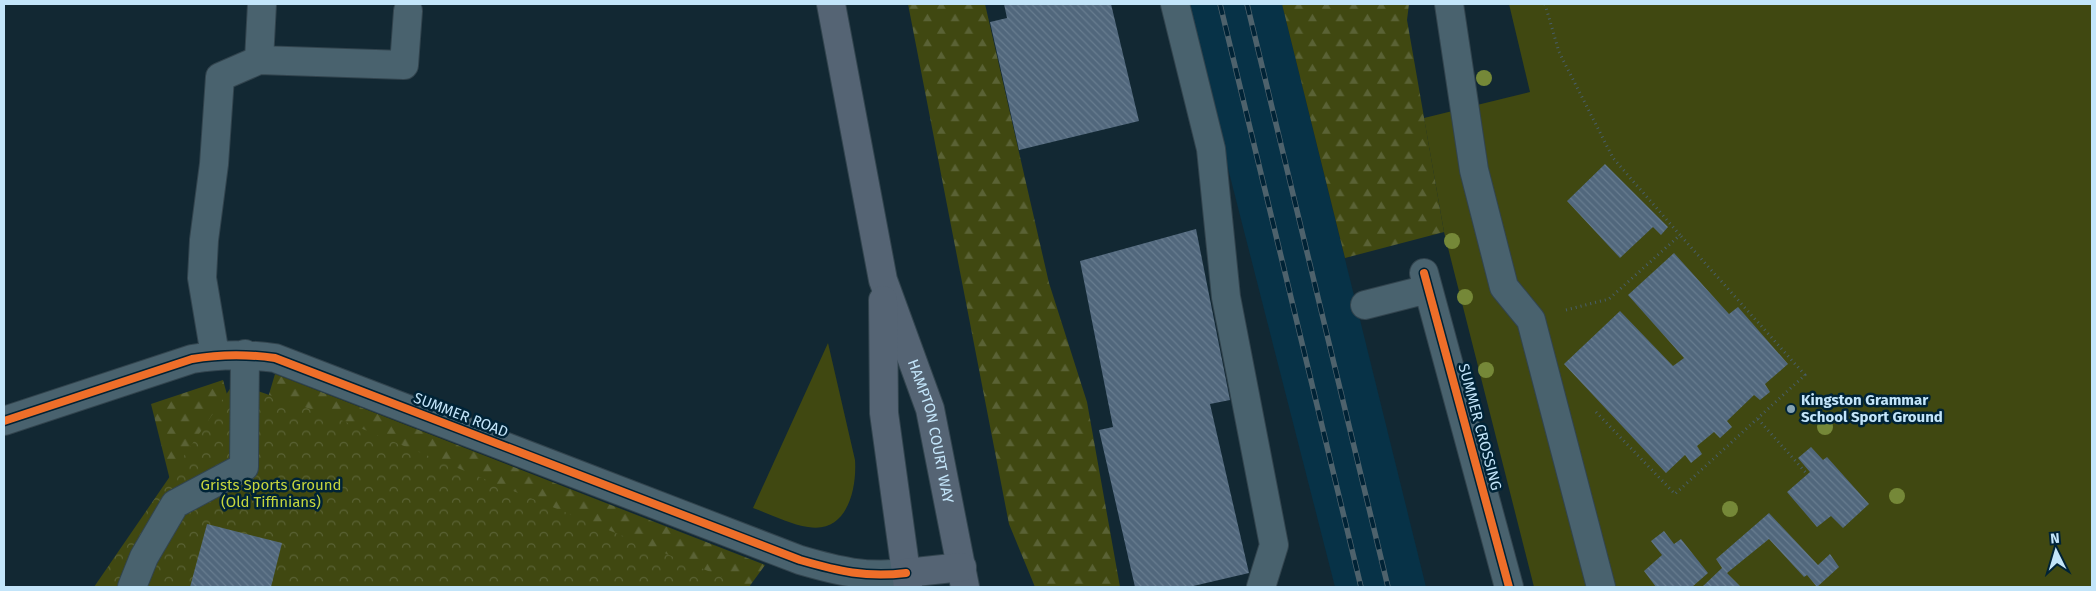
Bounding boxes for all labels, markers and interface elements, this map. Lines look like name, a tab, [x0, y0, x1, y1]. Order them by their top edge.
street label: HAMPTON COURT WAY	[904, 357, 957, 506]
street label: SUMMER CROSSING	[1454, 362, 1506, 492]
street label: SUMMER ROAD	[411, 389, 511, 441]
place label: Kingston Grammar School Sport Ground	[1801, 391, 1943, 426]
marker: Kingston Grammar School Sport Ground	[1785, 403, 1797, 415]
park label: Grists Sports Ground (Old Tiffinians)	[201, 476, 341, 511]
north arrow	[2031, 526, 2081, 576]
text: N	[2050, 530, 2060, 547]

